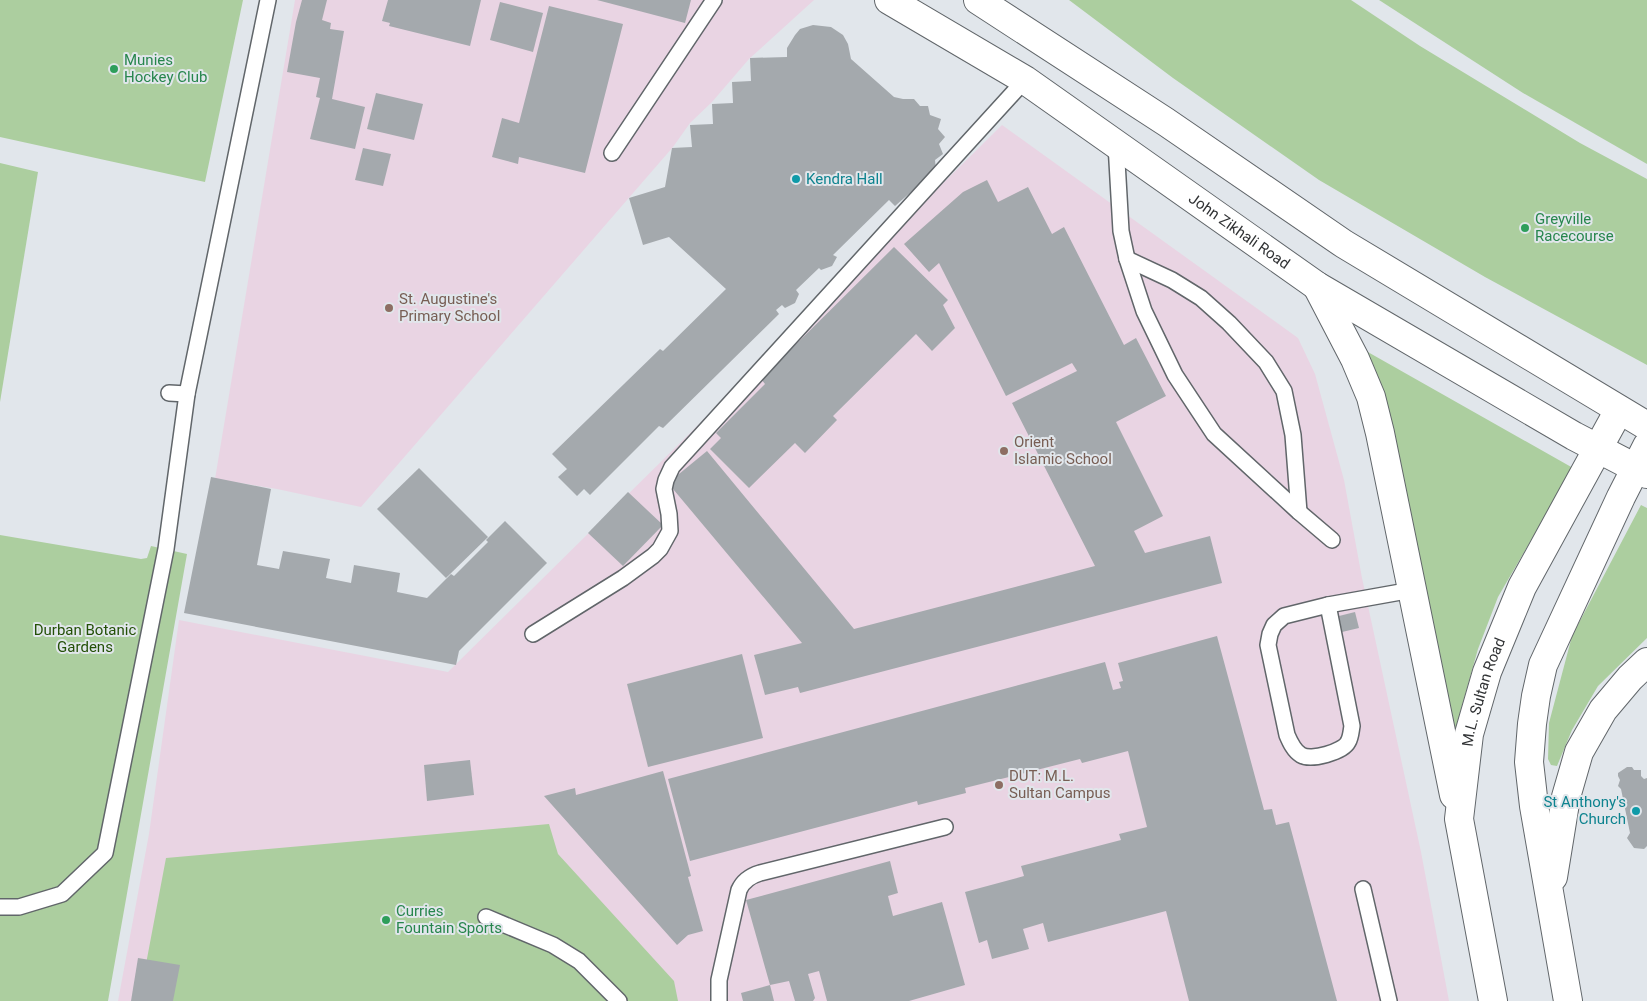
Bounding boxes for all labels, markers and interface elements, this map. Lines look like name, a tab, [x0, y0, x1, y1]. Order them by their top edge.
place label: Munies Hockey Club	[124, 51, 207, 86]
marker: Munies Hockey Club	[108, 63, 120, 75]
place label: Kendra Hall	[806, 170, 883, 188]
marker: Kendra Hall	[790, 173, 802, 185]
street label: John Zikhali Road	[1185, 189, 1293, 273]
place label: Greyville Racecourse	[1535, 210, 1614, 245]
marker: Greyville Racecourse	[1519, 222, 1531, 234]
place label: St. Augustine's Primary School	[399, 290, 500, 325]
marker: St. Augustine's Primary School	[383, 302, 395, 314]
place label: Orient Islamic School	[1014, 433, 1112, 468]
marker: Orient Islamic School	[998, 445, 1010, 457]
park label: Durban Botanic Gardens	[34, 621, 136, 656]
street label: M.L. Sultan Road	[1459, 635, 1509, 747]
place label: DUT: M.L. Sultan Campus	[1009, 767, 1110, 802]
marker: DUT: M.L. Sultan Campus	[993, 779, 1005, 791]
place label: St Anthony's Church	[1543, 793, 1626, 828]
marker: St Anthony's Church	[1630, 805, 1642, 817]
place label: Curries Fountain Sports	[396, 902, 502, 937]
marker: Curries Fountain Sports	[380, 914, 392, 926]

